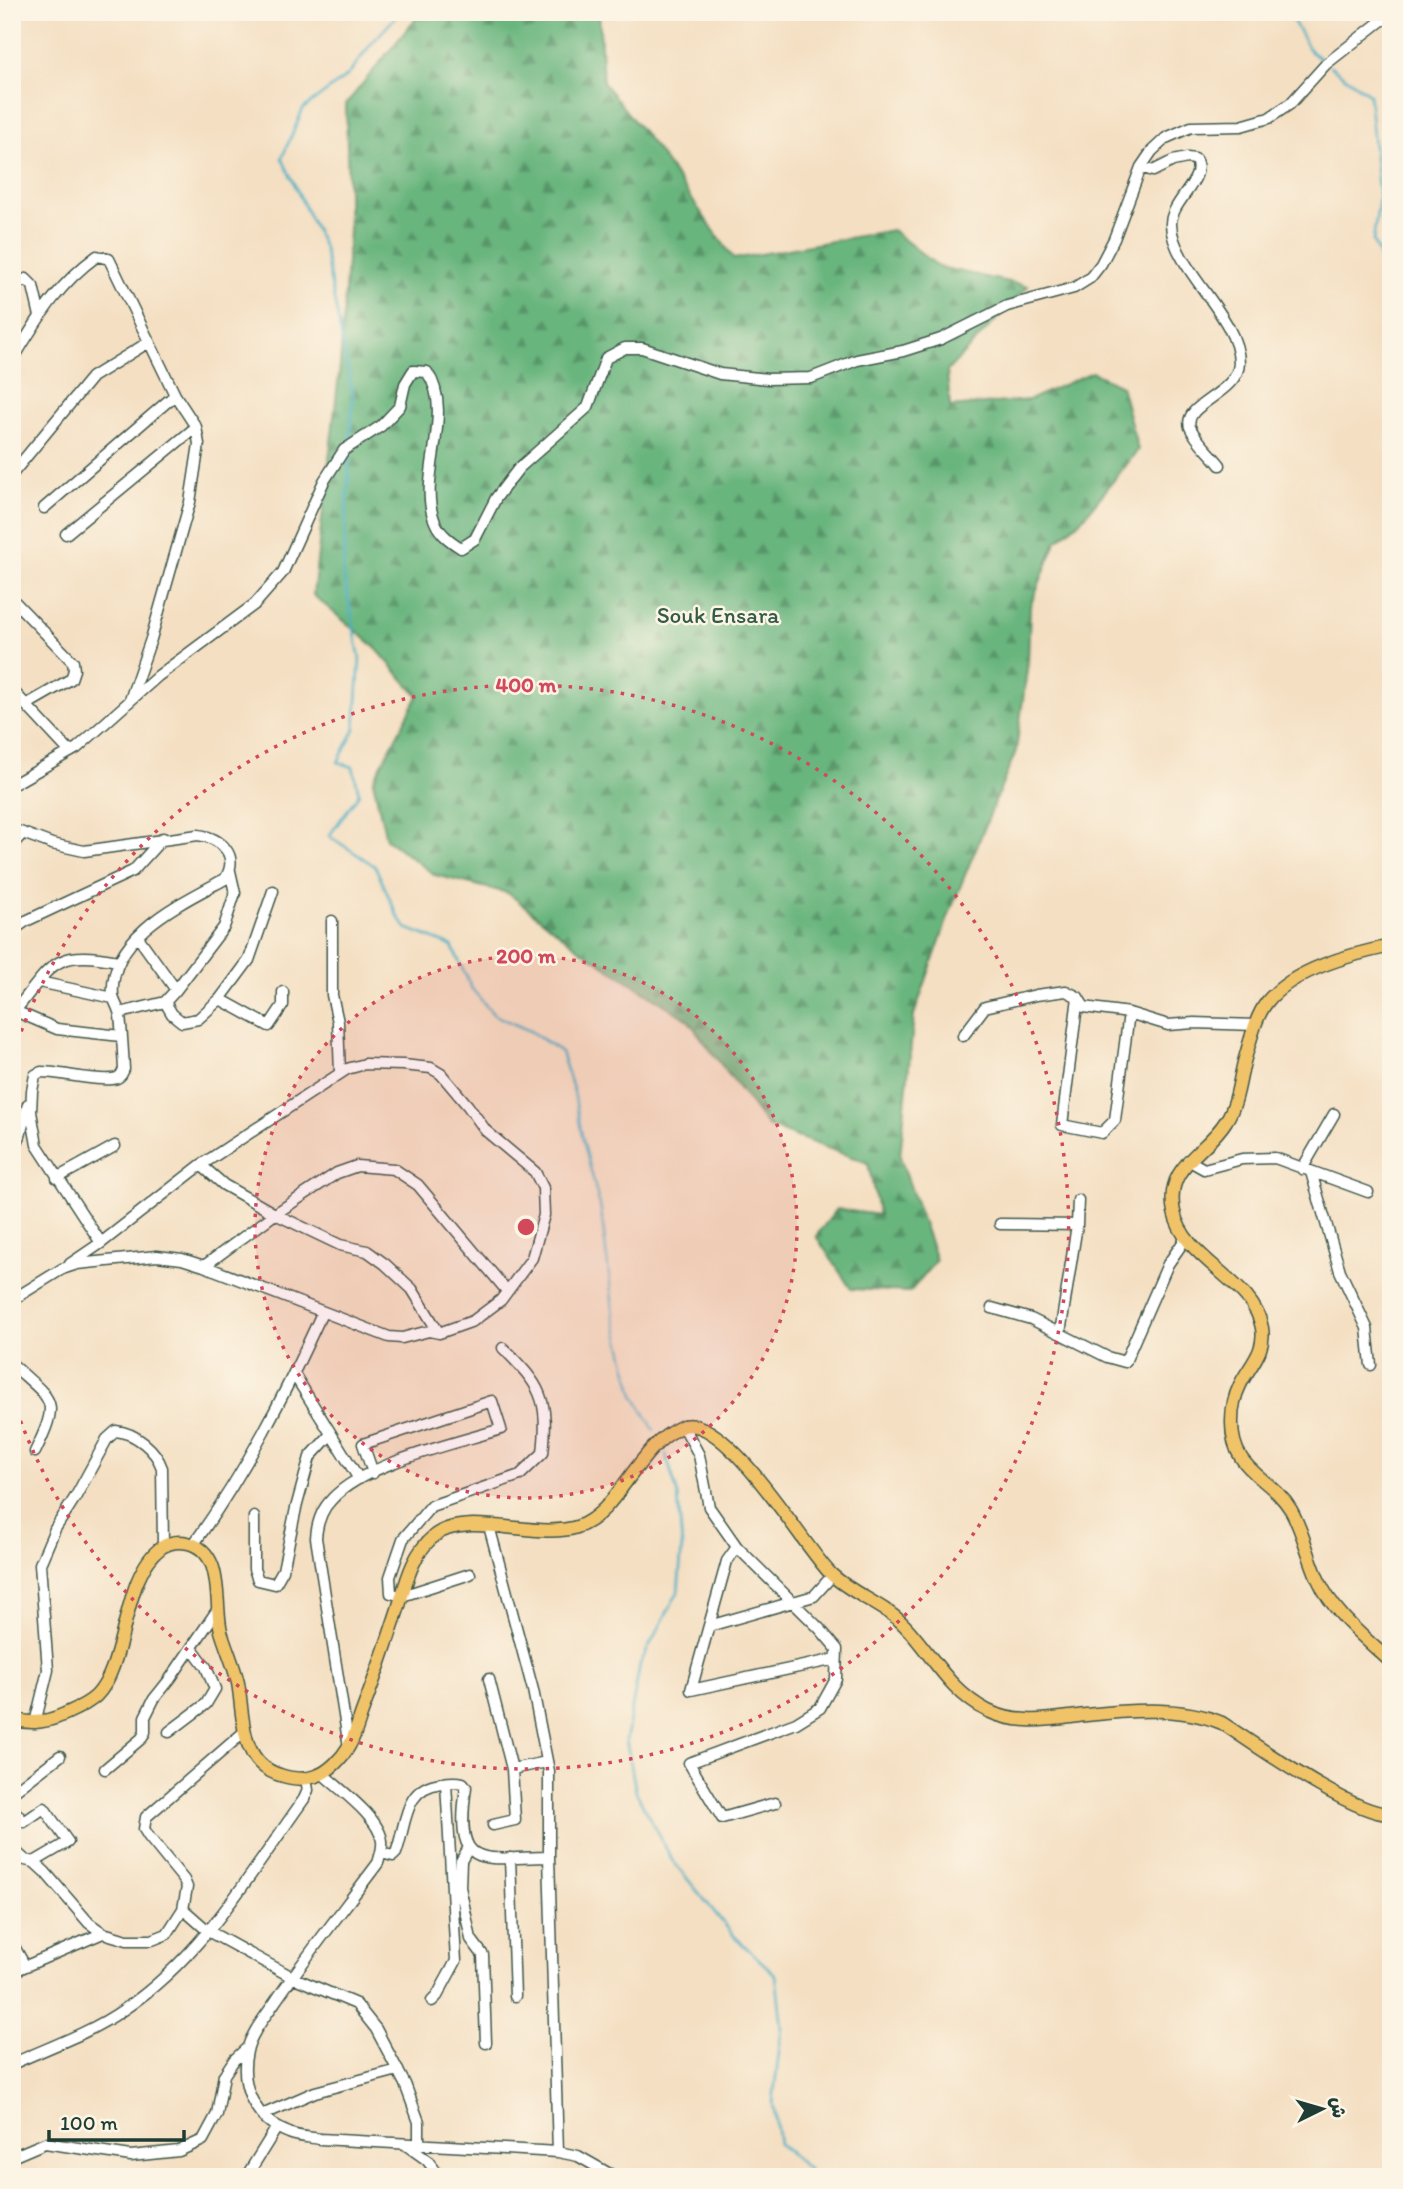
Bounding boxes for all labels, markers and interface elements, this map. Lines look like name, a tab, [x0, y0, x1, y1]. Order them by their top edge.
park label: Souk Ensara	[657, 601, 779, 629]
text: 400 m	[496, 672, 557, 697]
text: 200 m	[496, 943, 556, 968]
centre of rings	[514, 1215, 538, 1239]
north arrow	[1288, 2074, 1358, 2144]
text: ش	[1326, 2096, 1351, 2119]
scale bar	[49, 2098, 184, 2142]
text: 100 m	[60, 2110, 118, 2135]

